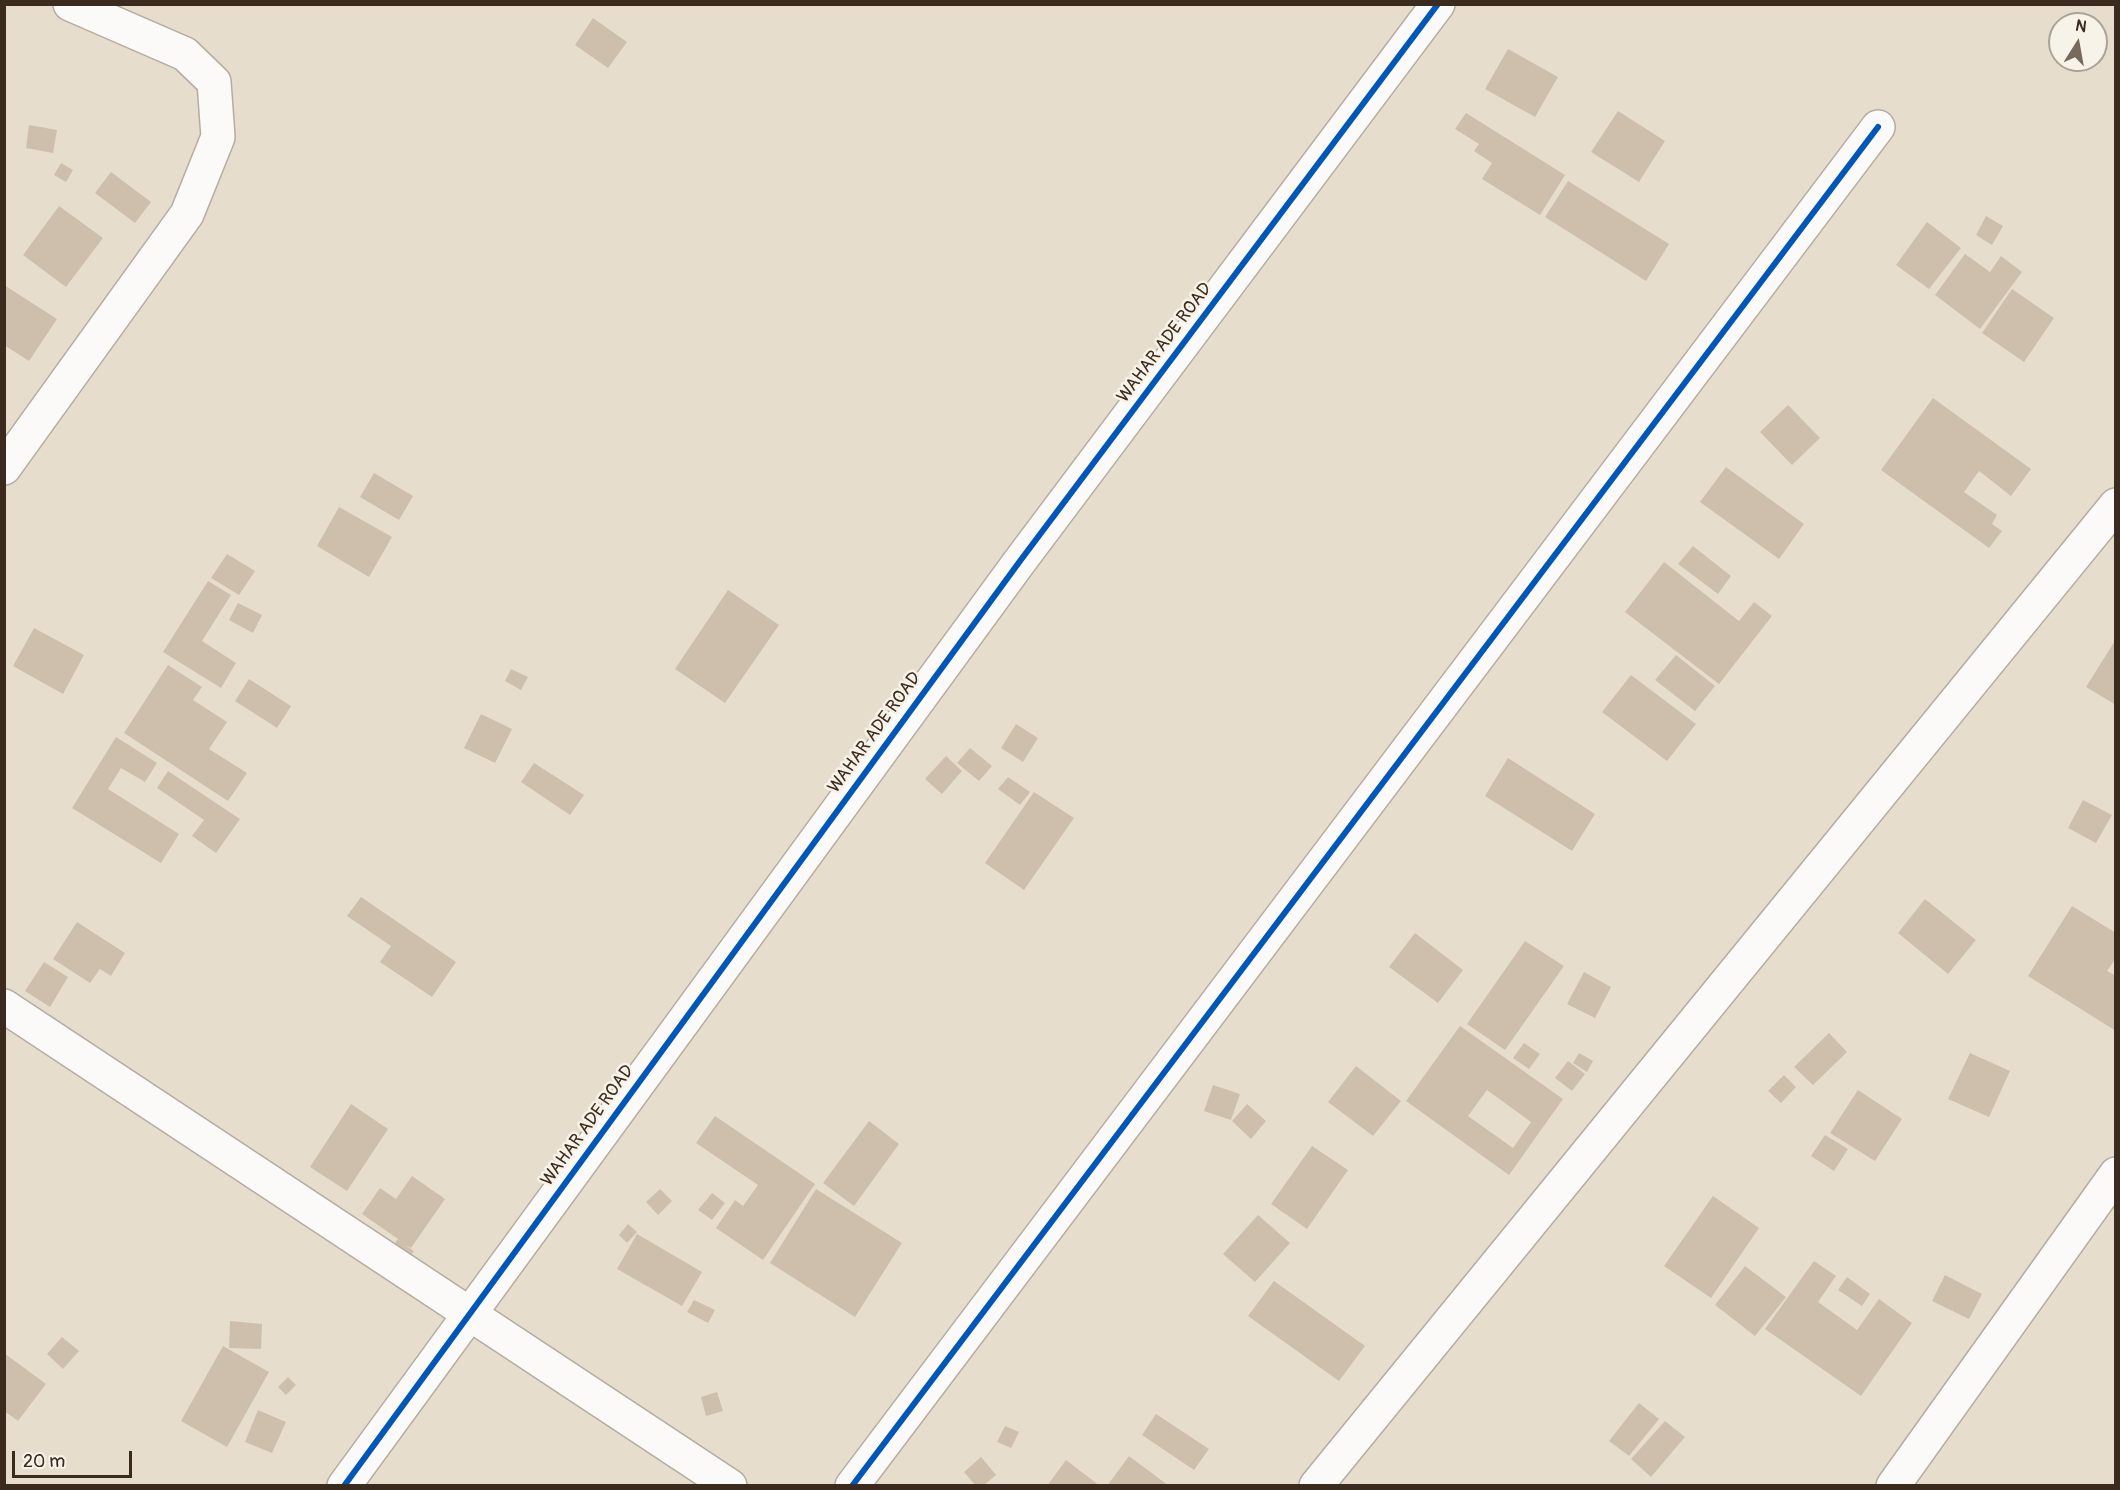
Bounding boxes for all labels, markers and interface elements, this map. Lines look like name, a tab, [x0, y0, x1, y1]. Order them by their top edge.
north arrow	[2048, 12, 2108, 72]
text: N	[2074, 15, 2088, 37]
street label: WAHAR ADE ROAD	[1113, 279, 1217, 407]
street label: WAHAR ADE ROAD	[824, 668, 926, 798]
street label: WAHAR ADE ROAD	[537, 1061, 639, 1191]
scale bar	[15, 1439, 135, 1477]
text: 20 m	[23, 1450, 65, 1473]

